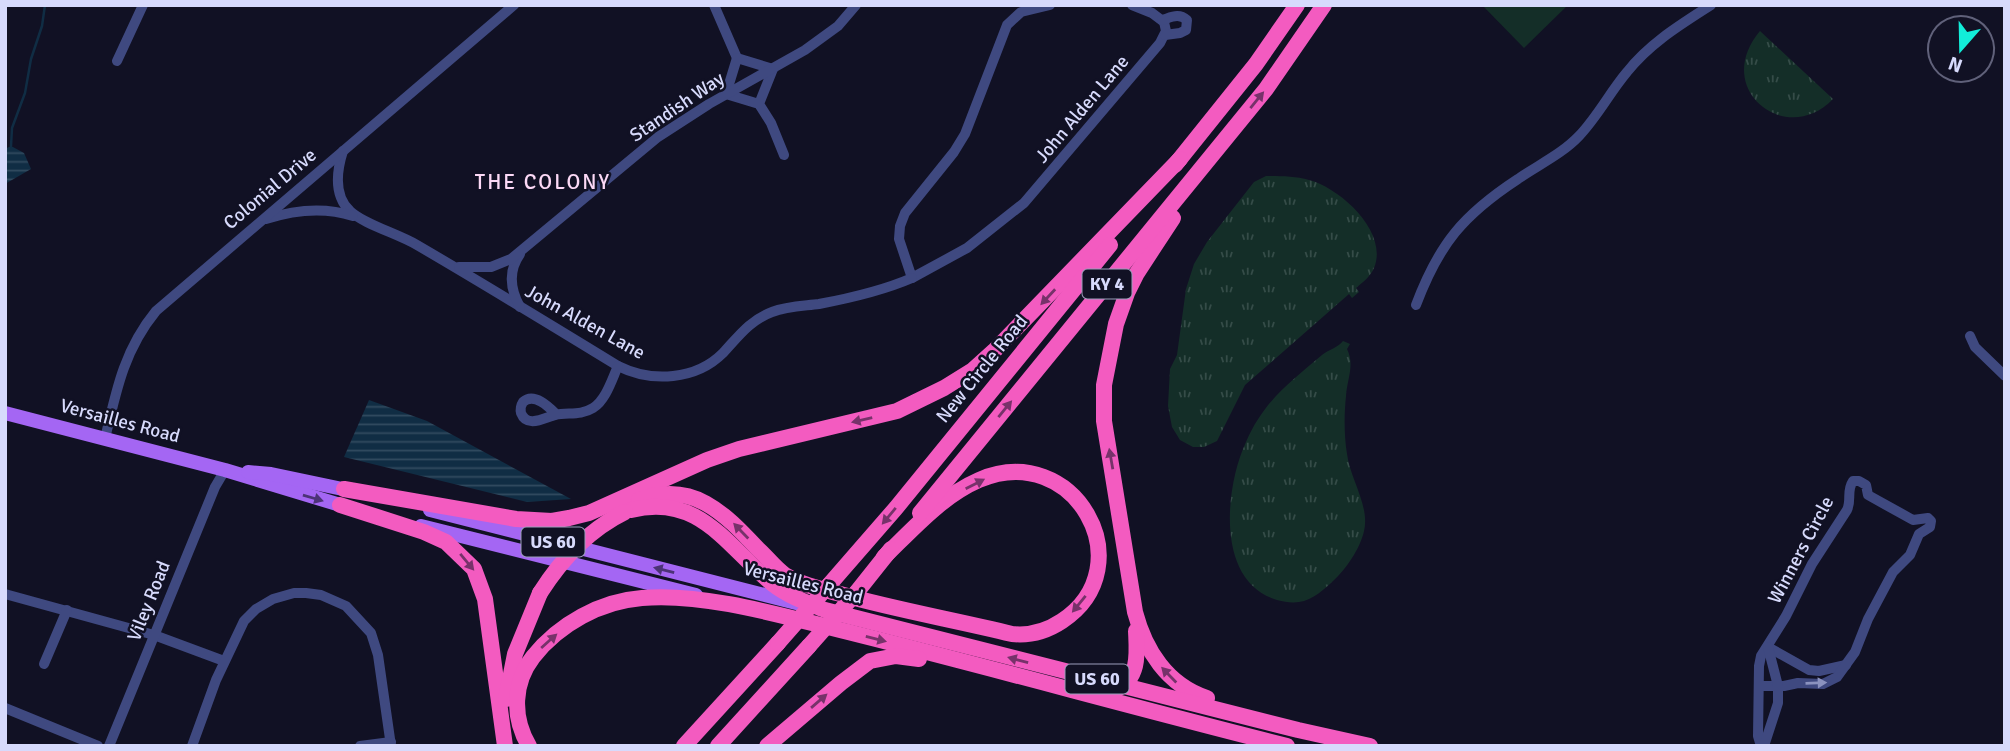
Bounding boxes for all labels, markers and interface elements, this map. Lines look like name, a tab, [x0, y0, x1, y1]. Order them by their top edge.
north arrow	[1926, 14, 1996, 84]
street label: John Alden Lane	[1030, 50, 1134, 168]
text: N	[1945, 50, 1966, 78]
street label: Standish Way	[625, 67, 729, 147]
one-way arrow	[1249, 92, 1264, 109]
street label: Colonial Drive	[219, 143, 321, 235]
district label: THE COLONY	[475, 169, 611, 195]
road number: KY 4	[1082, 270, 1132, 298]
street label: John Alden Lane	[521, 279, 649, 365]
one-way arrow	[1040, 288, 1056, 305]
street label: New Circle Road	[931, 310, 1033, 428]
street label: Versailles Road	[57, 393, 183, 449]
one-way arrow	[997, 401, 1012, 418]
one-way arrow	[851, 415, 873, 426]
one-way arrow	[1105, 448, 1116, 470]
one-way arrow	[965, 478, 985, 490]
street label: Winners Circle	[1763, 492, 1839, 608]
one-way arrow	[303, 493, 324, 503]
one-way arrow	[882, 507, 897, 524]
one-way arrow	[734, 523, 750, 540]
road number: US 60	[522, 528, 584, 556]
one-way arrow	[460, 553, 475, 571]
street label: Versailles Road	[740, 556, 866, 610]
street label: Viley Road	[122, 557, 176, 645]
one-way arrow	[653, 564, 675, 575]
one-way arrow	[1072, 594, 1087, 612]
one-way arrow	[540, 633, 558, 649]
one-way arrow	[865, 634, 887, 645]
one-way arrow	[1007, 654, 1029, 665]
road number: US 60	[1066, 664, 1128, 694]
one-way arrow	[1161, 666, 1178, 683]
one-way arrow	[1805, 678, 1827, 689]
one-way arrow	[810, 693, 828, 709]

